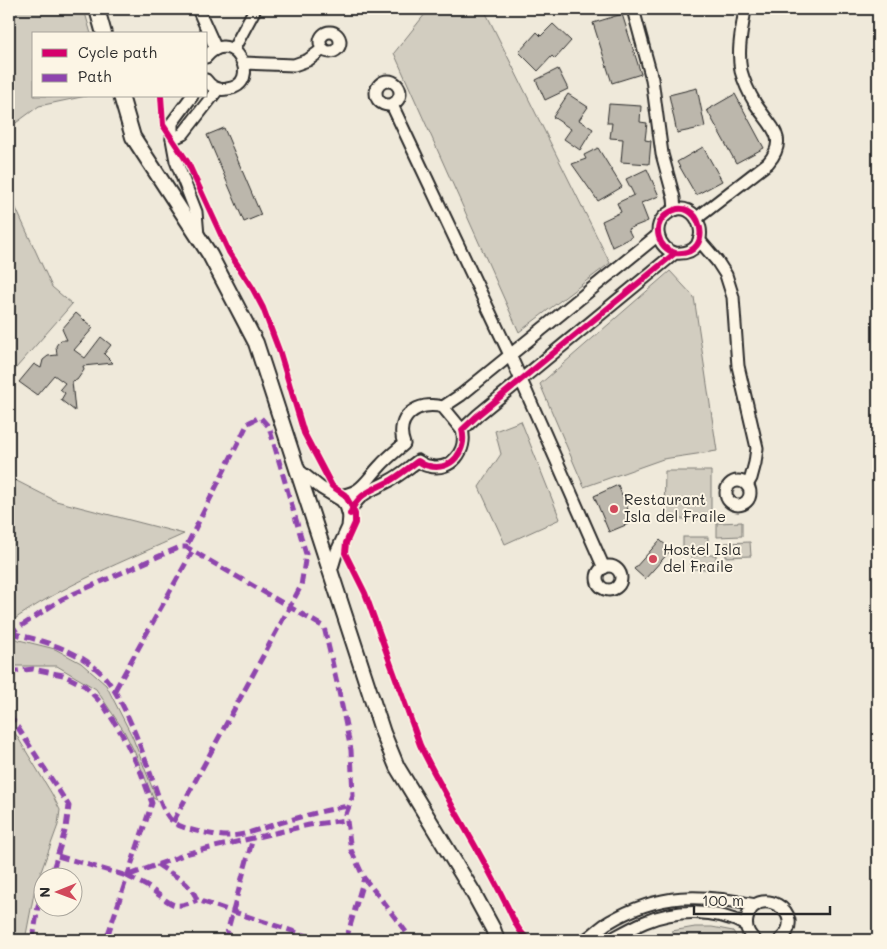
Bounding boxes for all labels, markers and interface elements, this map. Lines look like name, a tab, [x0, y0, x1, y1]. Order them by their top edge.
legend	[32, 32, 208, 98]
text: Cycle path	[78, 42, 157, 62]
text: Path	[78, 66, 112, 86]
place label: Restaurant Isla del Fraile	[624, 489, 726, 526]
marker: Restaurant Isla del Fraile	[608, 503, 620, 515]
place label: Hostel Isla del Fraile	[663, 539, 741, 576]
marker: Hostel Isla del Fraile	[647, 553, 659, 565]
north arrow	[32, 866, 82, 916]
scale bar	[694, 884, 831, 916]
text: N	[35, 887, 54, 898]
text: 100 m	[702, 890, 744, 910]

